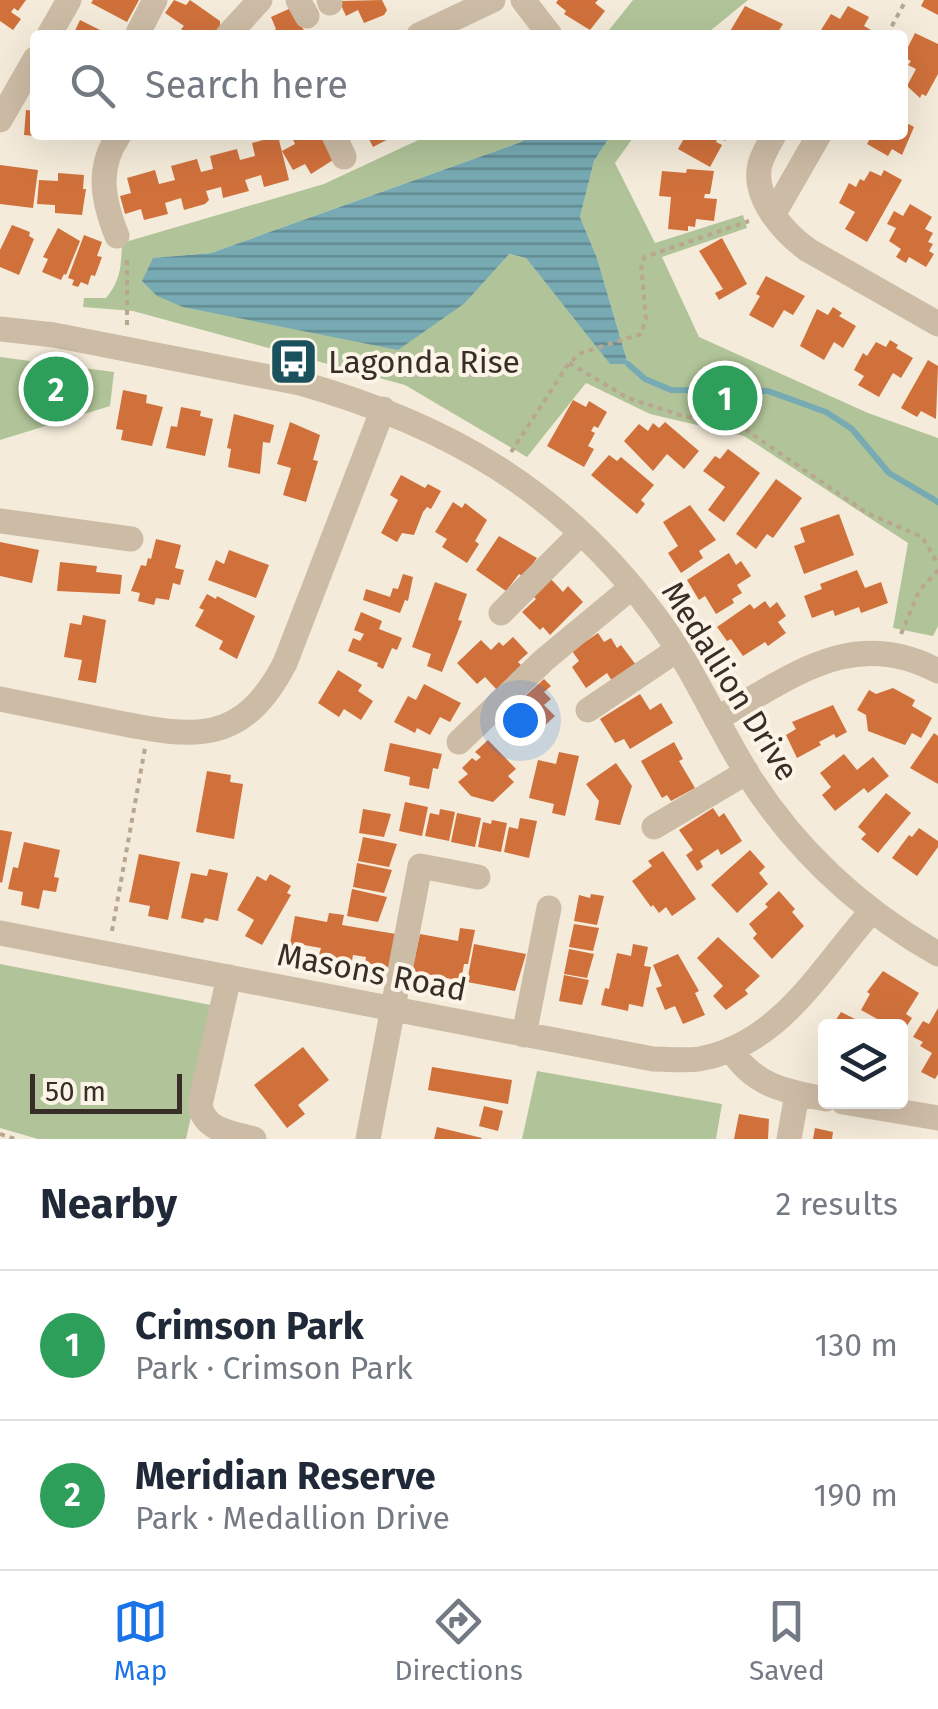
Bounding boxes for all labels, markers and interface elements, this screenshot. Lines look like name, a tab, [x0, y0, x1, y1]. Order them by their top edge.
search box	[30, 30, 908, 140]
icon: search	[65, 58, 120, 113]
text: Search here	[145, 62, 348, 108]
bus stop icon: Lagonda Rise	[267, 336, 319, 388]
place label: Lagonda Rise	[328, 343, 520, 381]
pin: 2	[23, 352, 88, 426]
pin: 1	[692, 360, 758, 436]
street label: Medallion Drive	[654, 575, 806, 787]
your location	[495, 695, 546, 746]
street label: Masons Road	[274, 935, 470, 1009]
map controls	[818, 1019, 908, 1109]
button: layers	[818, 1019, 908, 1109]
scale bar	[30, 1069, 182, 1114]
text: 50 m	[45, 1075, 106, 1108]
text: Nearby	[40, 1179, 177, 1229]
text: 2 results	[775, 1185, 898, 1223]
text: Crimson Park	[135, 1303, 364, 1349]
text: 1	[65, 1326, 80, 1364]
text: 130 m	[814, 1326, 898, 1364]
text: Park · Crimson Park	[135, 1349, 413, 1387]
text: Meridian Reserve	[135, 1453, 436, 1499]
text: 2	[64, 1476, 81, 1514]
text: 190 m	[814, 1476, 898, 1514]
text: Park · Medallion Drive	[135, 1499, 450, 1537]
tab: Map	[113, 1594, 168, 1687]
tab: Directions	[394, 1594, 523, 1687]
tab: Saved	[749, 1594, 825, 1687]

